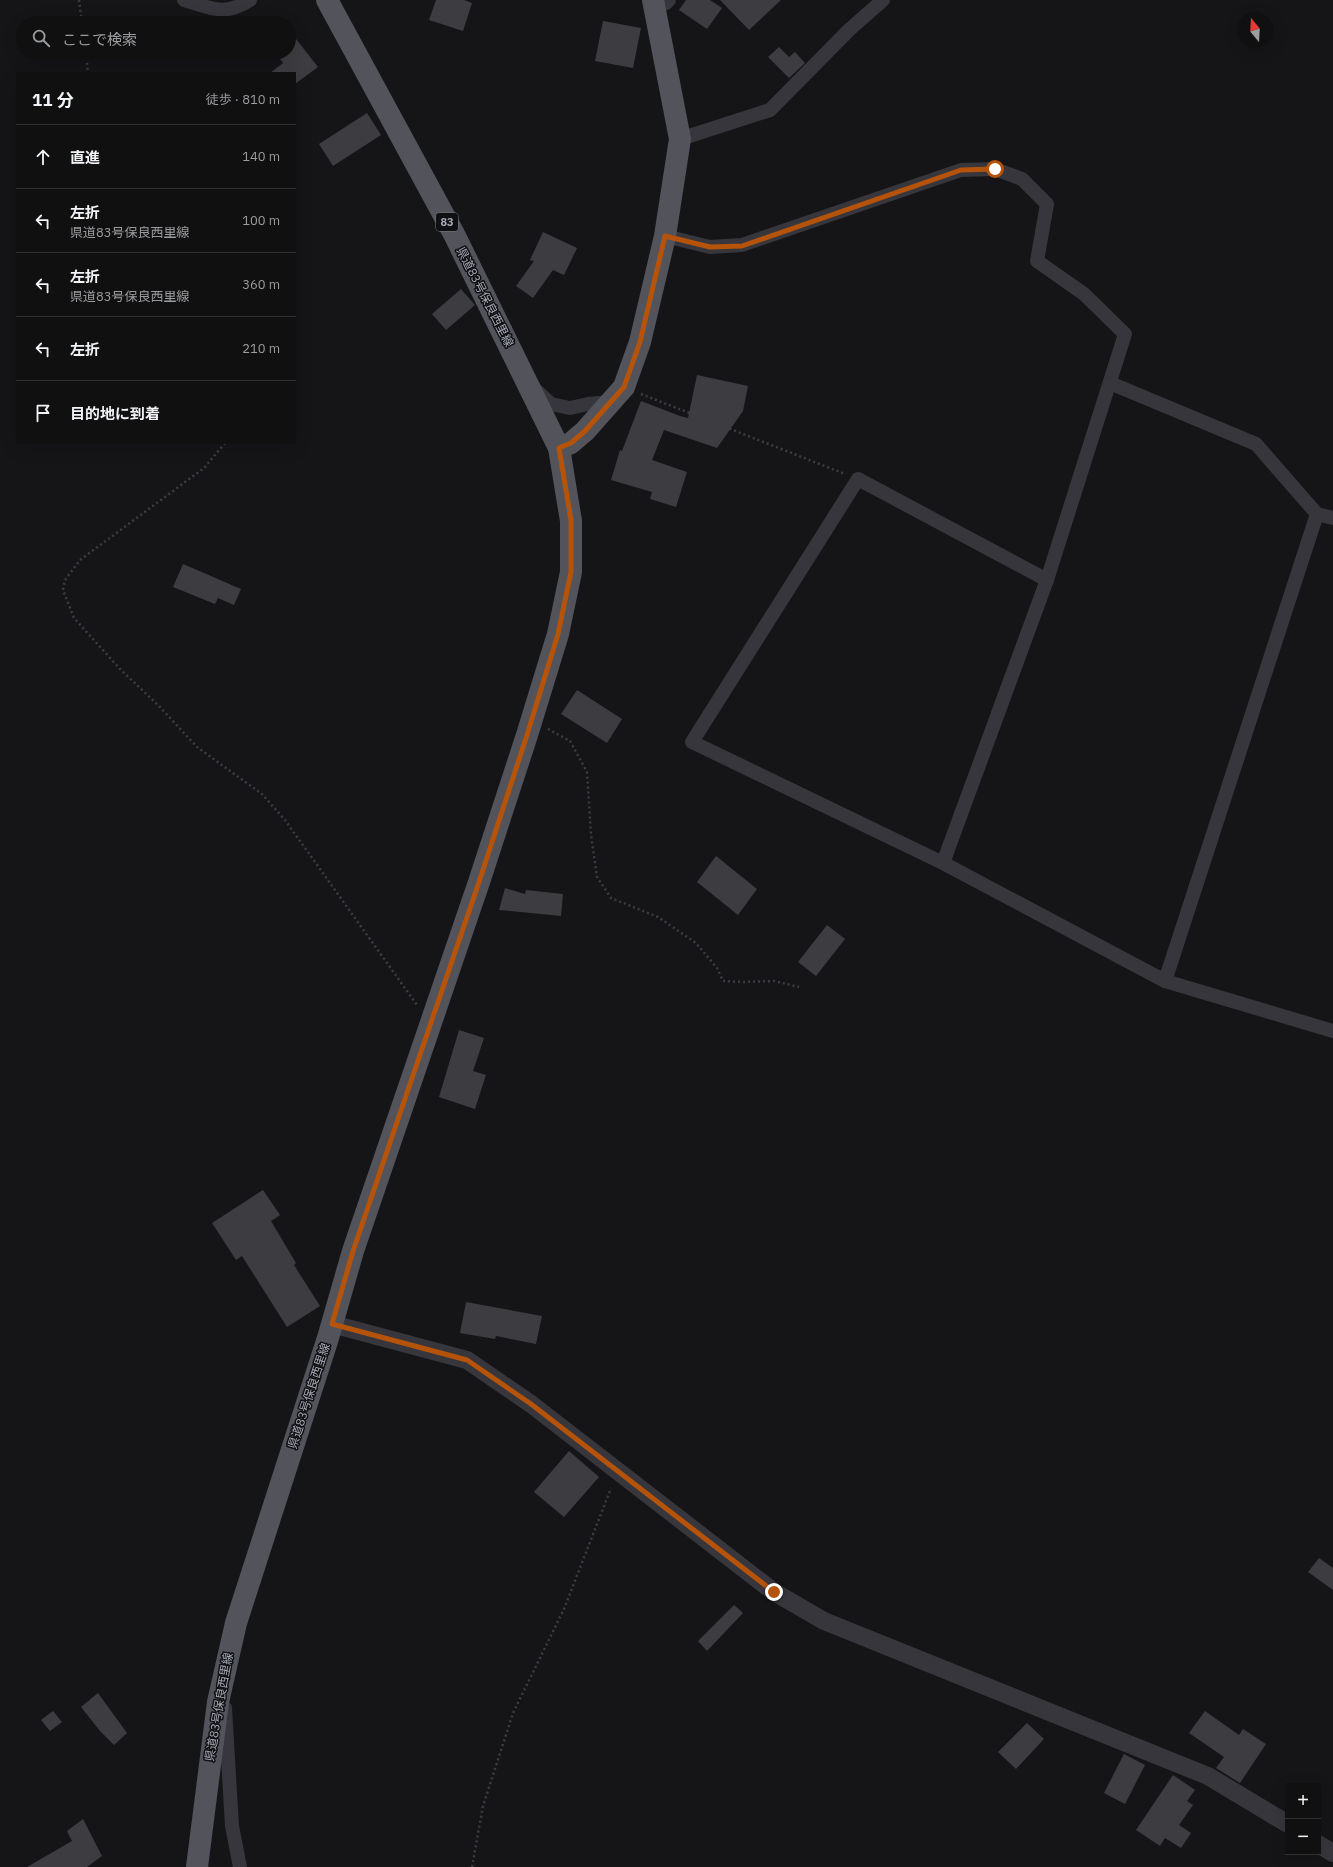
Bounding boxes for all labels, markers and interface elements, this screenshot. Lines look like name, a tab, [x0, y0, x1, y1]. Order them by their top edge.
north arrow	[1237, 12, 1273, 48]
search box	[16, 16, 296, 60]
icon: search	[30, 27, 52, 49]
text: ここで検索	[62, 30, 137, 49]
text: 11 分	[32, 89, 73, 111]
text: 徒歩 · 810 m	[206, 91, 280, 108]
icon: ahead	[32, 146, 54, 168]
text: 直進	[70, 148, 100, 167]
text: 140 m	[242, 148, 280, 165]
route start	[986, 160, 1004, 178]
text: 左折	[70, 203, 100, 222]
icon: left	[32, 210, 54, 232]
text: 100 m	[242, 212, 280, 229]
road number: 83	[436, 213, 458, 231]
text: 県道83号保良西里線	[70, 224, 190, 241]
street label: 県道83号保良西里線	[454, 244, 517, 349]
text: 左折	[70, 267, 100, 286]
icon: left	[32, 274, 54, 296]
text: 360 m	[242, 276, 280, 293]
text: 県道83号保良西里線	[70, 288, 190, 305]
icon: left	[32, 338, 54, 360]
text: 左折	[70, 340, 100, 359]
text: 210 m	[242, 340, 280, 357]
icon: arrive	[32, 402, 54, 424]
text: 目的地に到着	[70, 404, 160, 423]
street label: 県道83号保良西里線	[284, 1341, 333, 1451]
route end	[765, 1583, 783, 1601]
street label: 県道83号保良西里線	[202, 1651, 235, 1763]
map controls	[1285, 1783, 1321, 1855]
button: +	[1285, 1783, 1321, 1819]
button: −	[1285, 1819, 1321, 1855]

